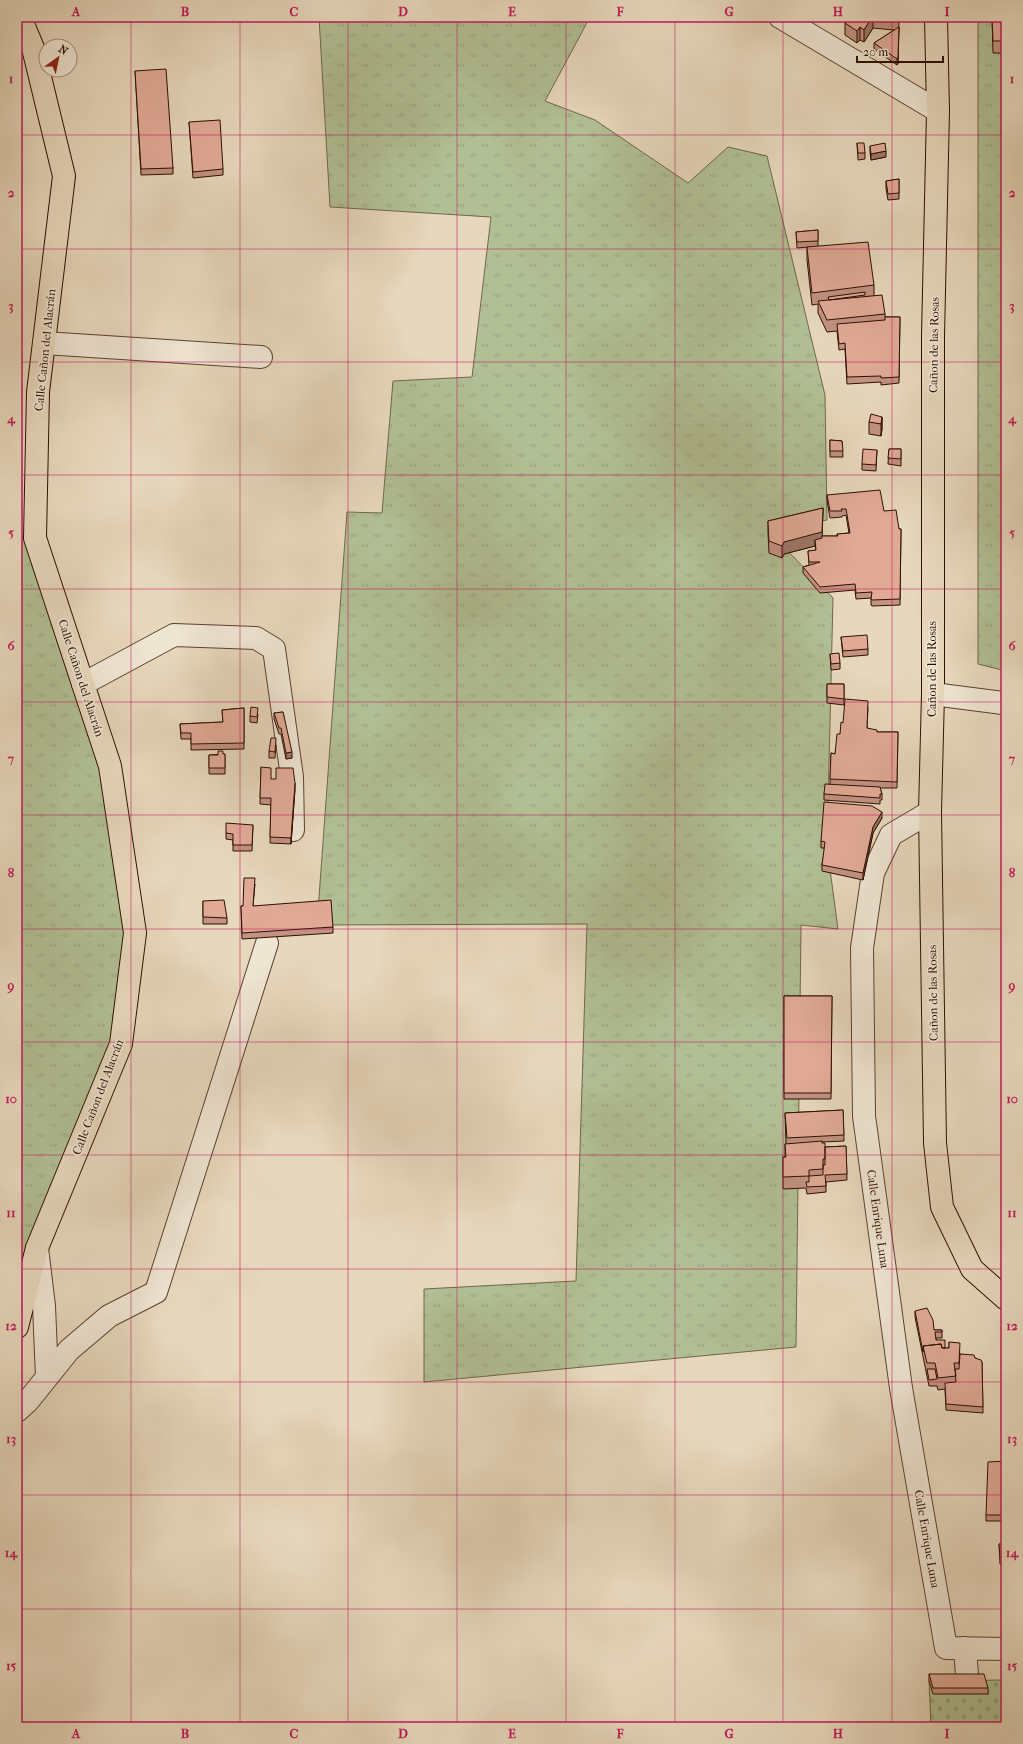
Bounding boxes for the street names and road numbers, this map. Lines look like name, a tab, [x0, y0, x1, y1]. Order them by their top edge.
street label: Calle Cañon del Alacrán	[32, 288, 58, 412]
street label: Cañon de las Rosas	[926, 296, 942, 393]
street label: Calle Cañon del Alacrán	[55, 618, 107, 739]
street label: Cañon de las Rosas	[925, 620, 939, 717]
street label: Cañon de las Rosas	[925, 944, 941, 1041]
street label: Calle Cañon del Alacrán	[69, 1037, 127, 1157]
street label: Calle Enrique Luna	[864, 1169, 892, 1270]
street label: Calle Enrique Luna	[911, 1489, 943, 1590]

